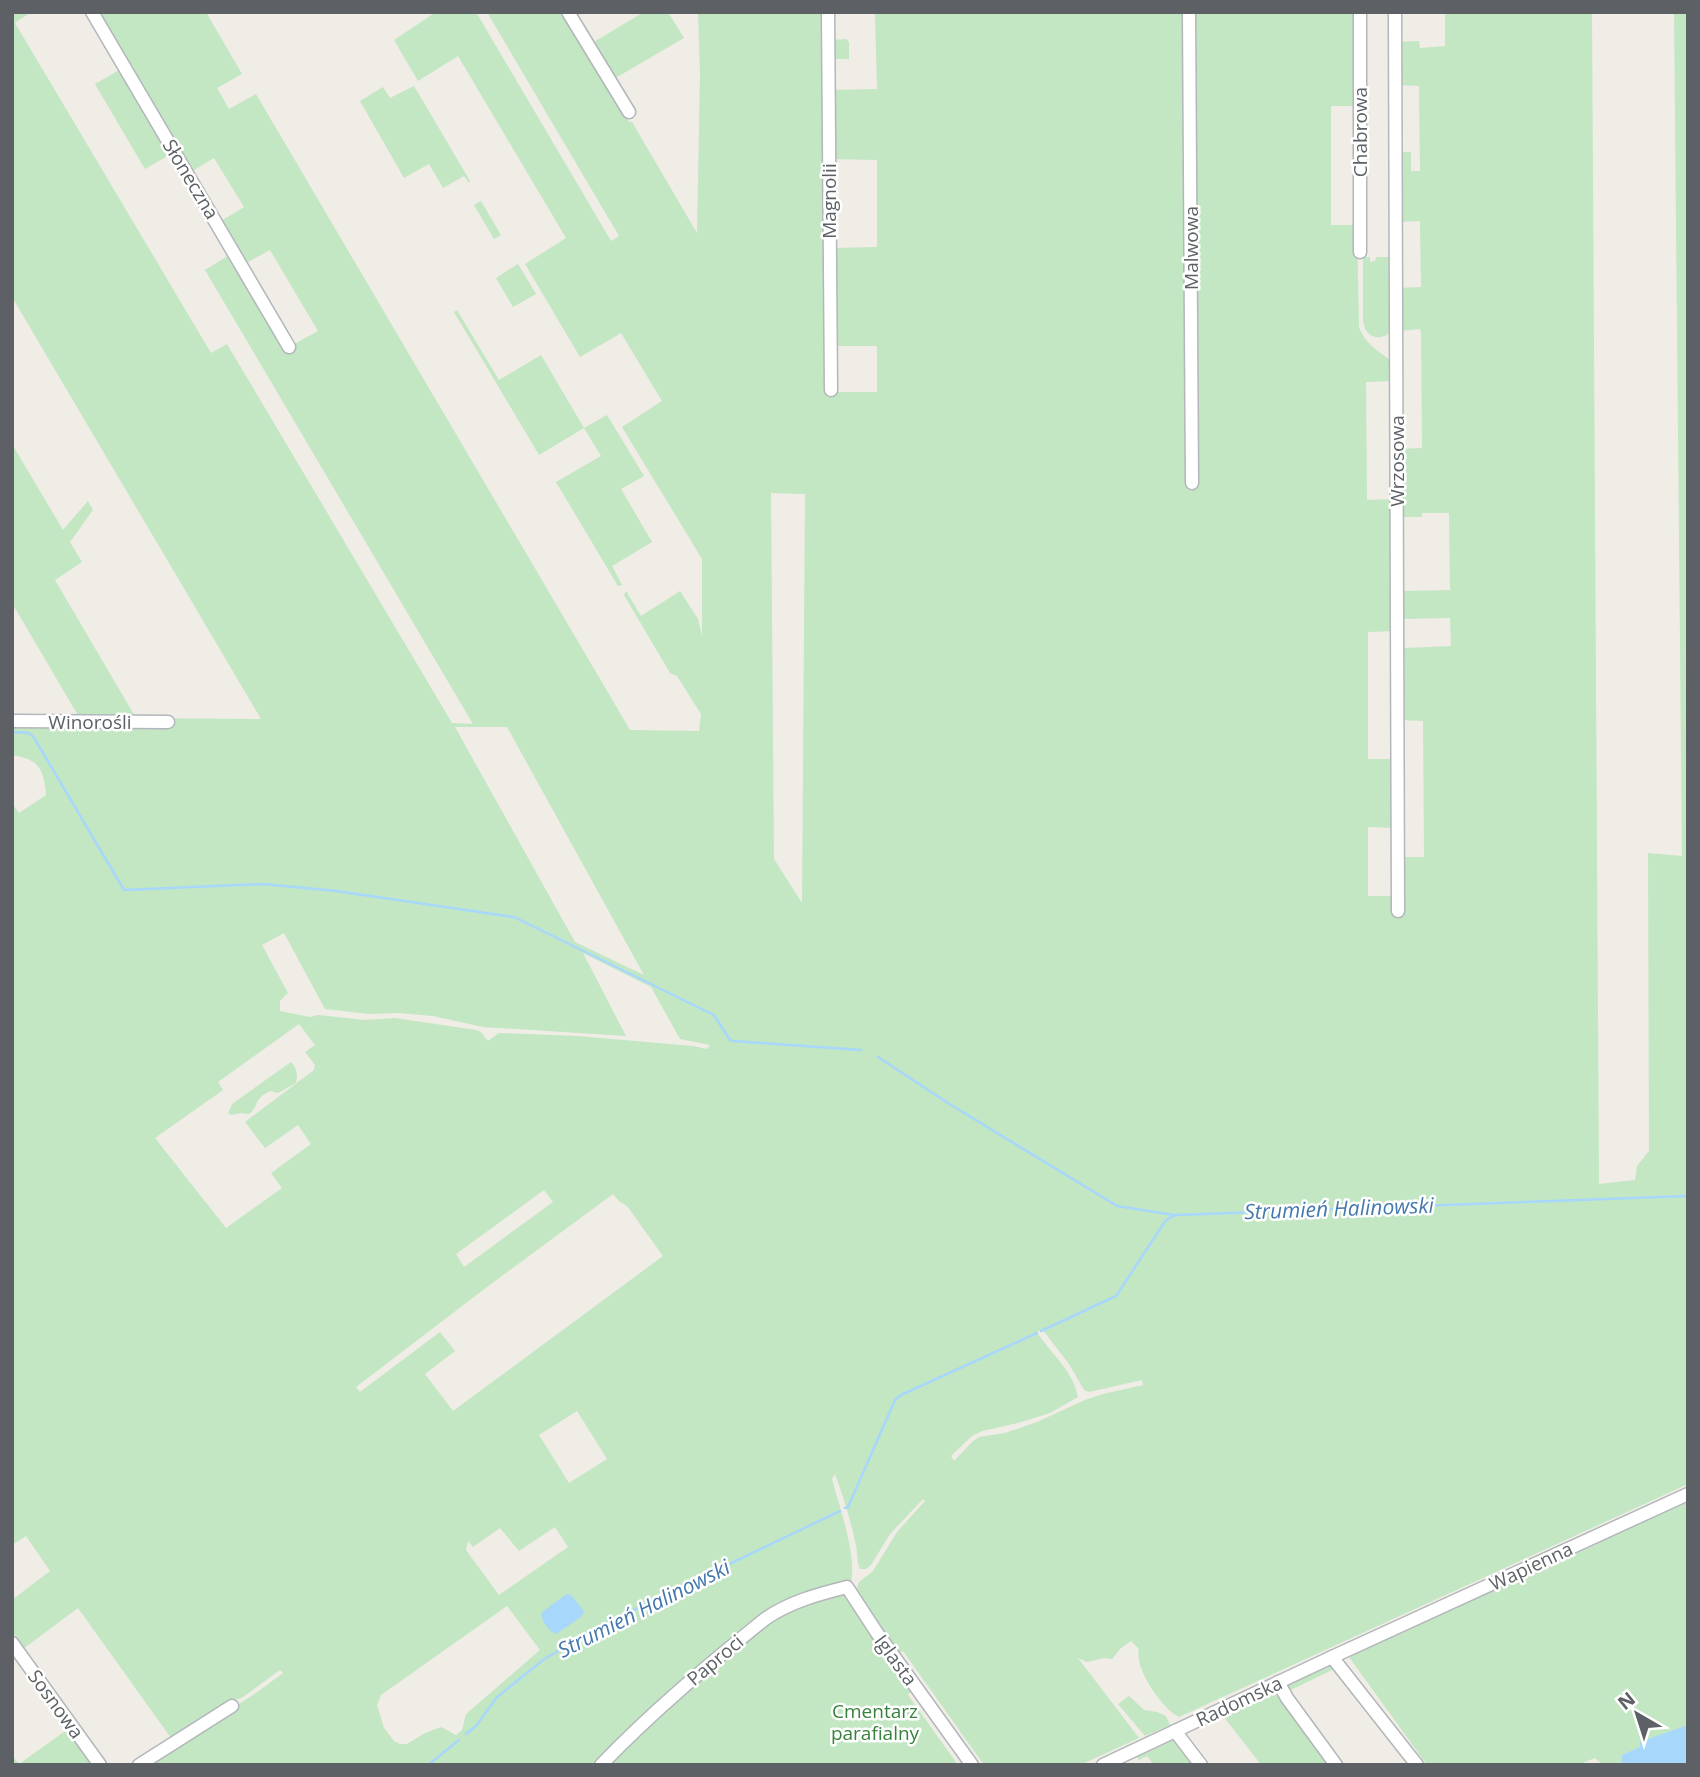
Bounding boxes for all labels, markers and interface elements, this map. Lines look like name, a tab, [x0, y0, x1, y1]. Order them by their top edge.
street label: Chabrowa	[1347, 87, 1373, 177]
street label: Słoneczna	[157, 134, 225, 224]
street label: Magnolii	[816, 163, 842, 239]
street label: Malwowa	[1178, 206, 1204, 290]
street label: Wrzosowa	[1384, 415, 1410, 507]
street label: Winorośli	[48, 709, 132, 735]
water label: Strumień Halinowski	[1244, 1191, 1435, 1225]
street label: Wapienna	[1485, 1535, 1577, 1597]
water label: Strumień Halinowski	[553, 1552, 735, 1664]
street label: Paproci	[681, 1629, 749, 1691]
street label: Iglasta	[869, 1629, 923, 1691]
street label: Sosnowa	[22, 1664, 90, 1744]
street label: Radomska	[1192, 1670, 1286, 1732]
north arrow	[1602, 1679, 1672, 1749]
text: N	[1612, 1686, 1640, 1716]
park label: Cmentarz parafialny	[831, 1698, 920, 1746]

